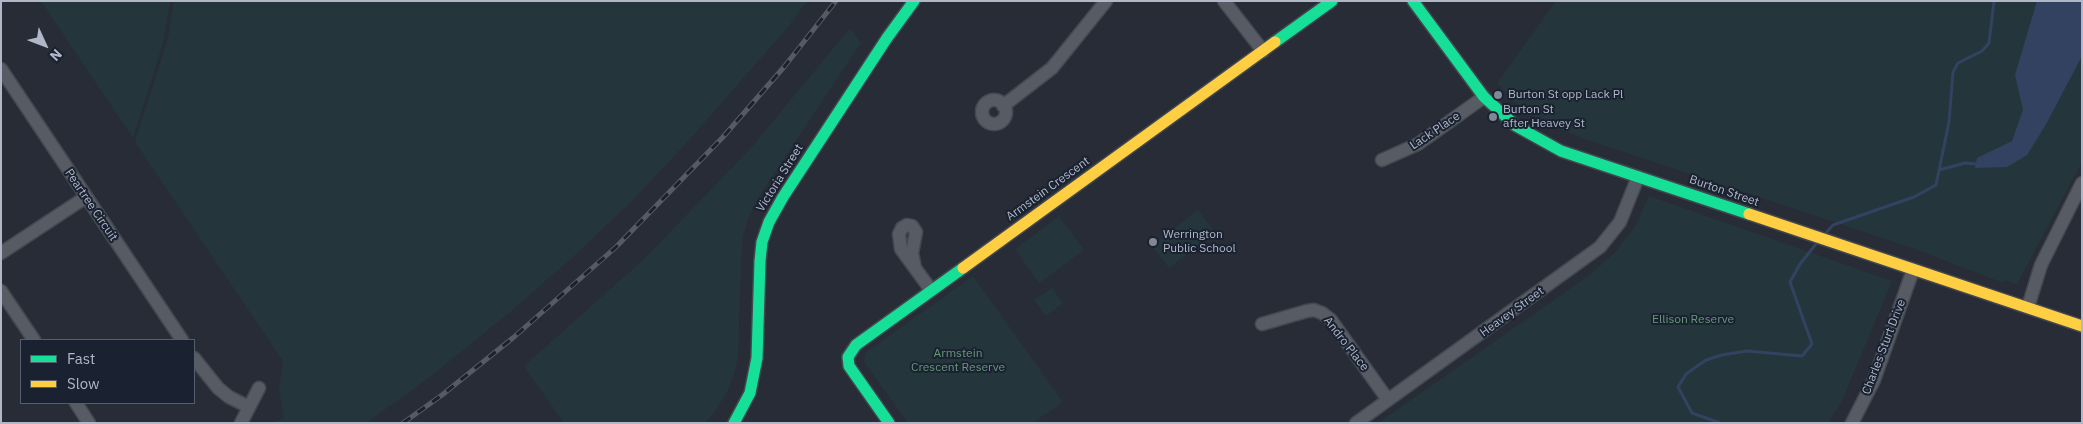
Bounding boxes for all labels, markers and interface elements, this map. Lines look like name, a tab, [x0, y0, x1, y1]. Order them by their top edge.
north arrow	[20, 20, 70, 70]
text: N	[46, 45, 66, 65]
place label: Burton St opp Lack Pl	[1508, 88, 1623, 102]
marker: Burton St opp Lack Pl	[1492, 89, 1504, 101]
place label: Burton St after Heavey St	[1503, 103, 1585, 131]
street label: Lack Place	[1407, 109, 1463, 153]
marker: Burton St after Heavey St	[1487, 111, 1499, 123]
street label: Victoria Street	[754, 142, 806, 214]
street label: Armstein Crescent	[1004, 154, 1092, 224]
street label: Peartree Circuit	[62, 166, 120, 244]
street label: Burton Street	[1687, 172, 1761, 210]
place label: Werrington Public School	[1163, 228, 1236, 256]
marker: Werrington Public School	[1147, 236, 1159, 248]
street label: Heavey Street	[1477, 284, 1547, 340]
street label: Charles Sturt Drive	[1859, 297, 1909, 397]
park label: Ellison Reserve	[1652, 313, 1734, 327]
street label: Andro Place	[1320, 314, 1372, 374]
legend	[20, 339, 195, 404]
park label: Armstein Crescent Reserve	[911, 347, 1005, 375]
text: Fast	[67, 349, 95, 368]
text: Slow	[67, 374, 100, 393]

